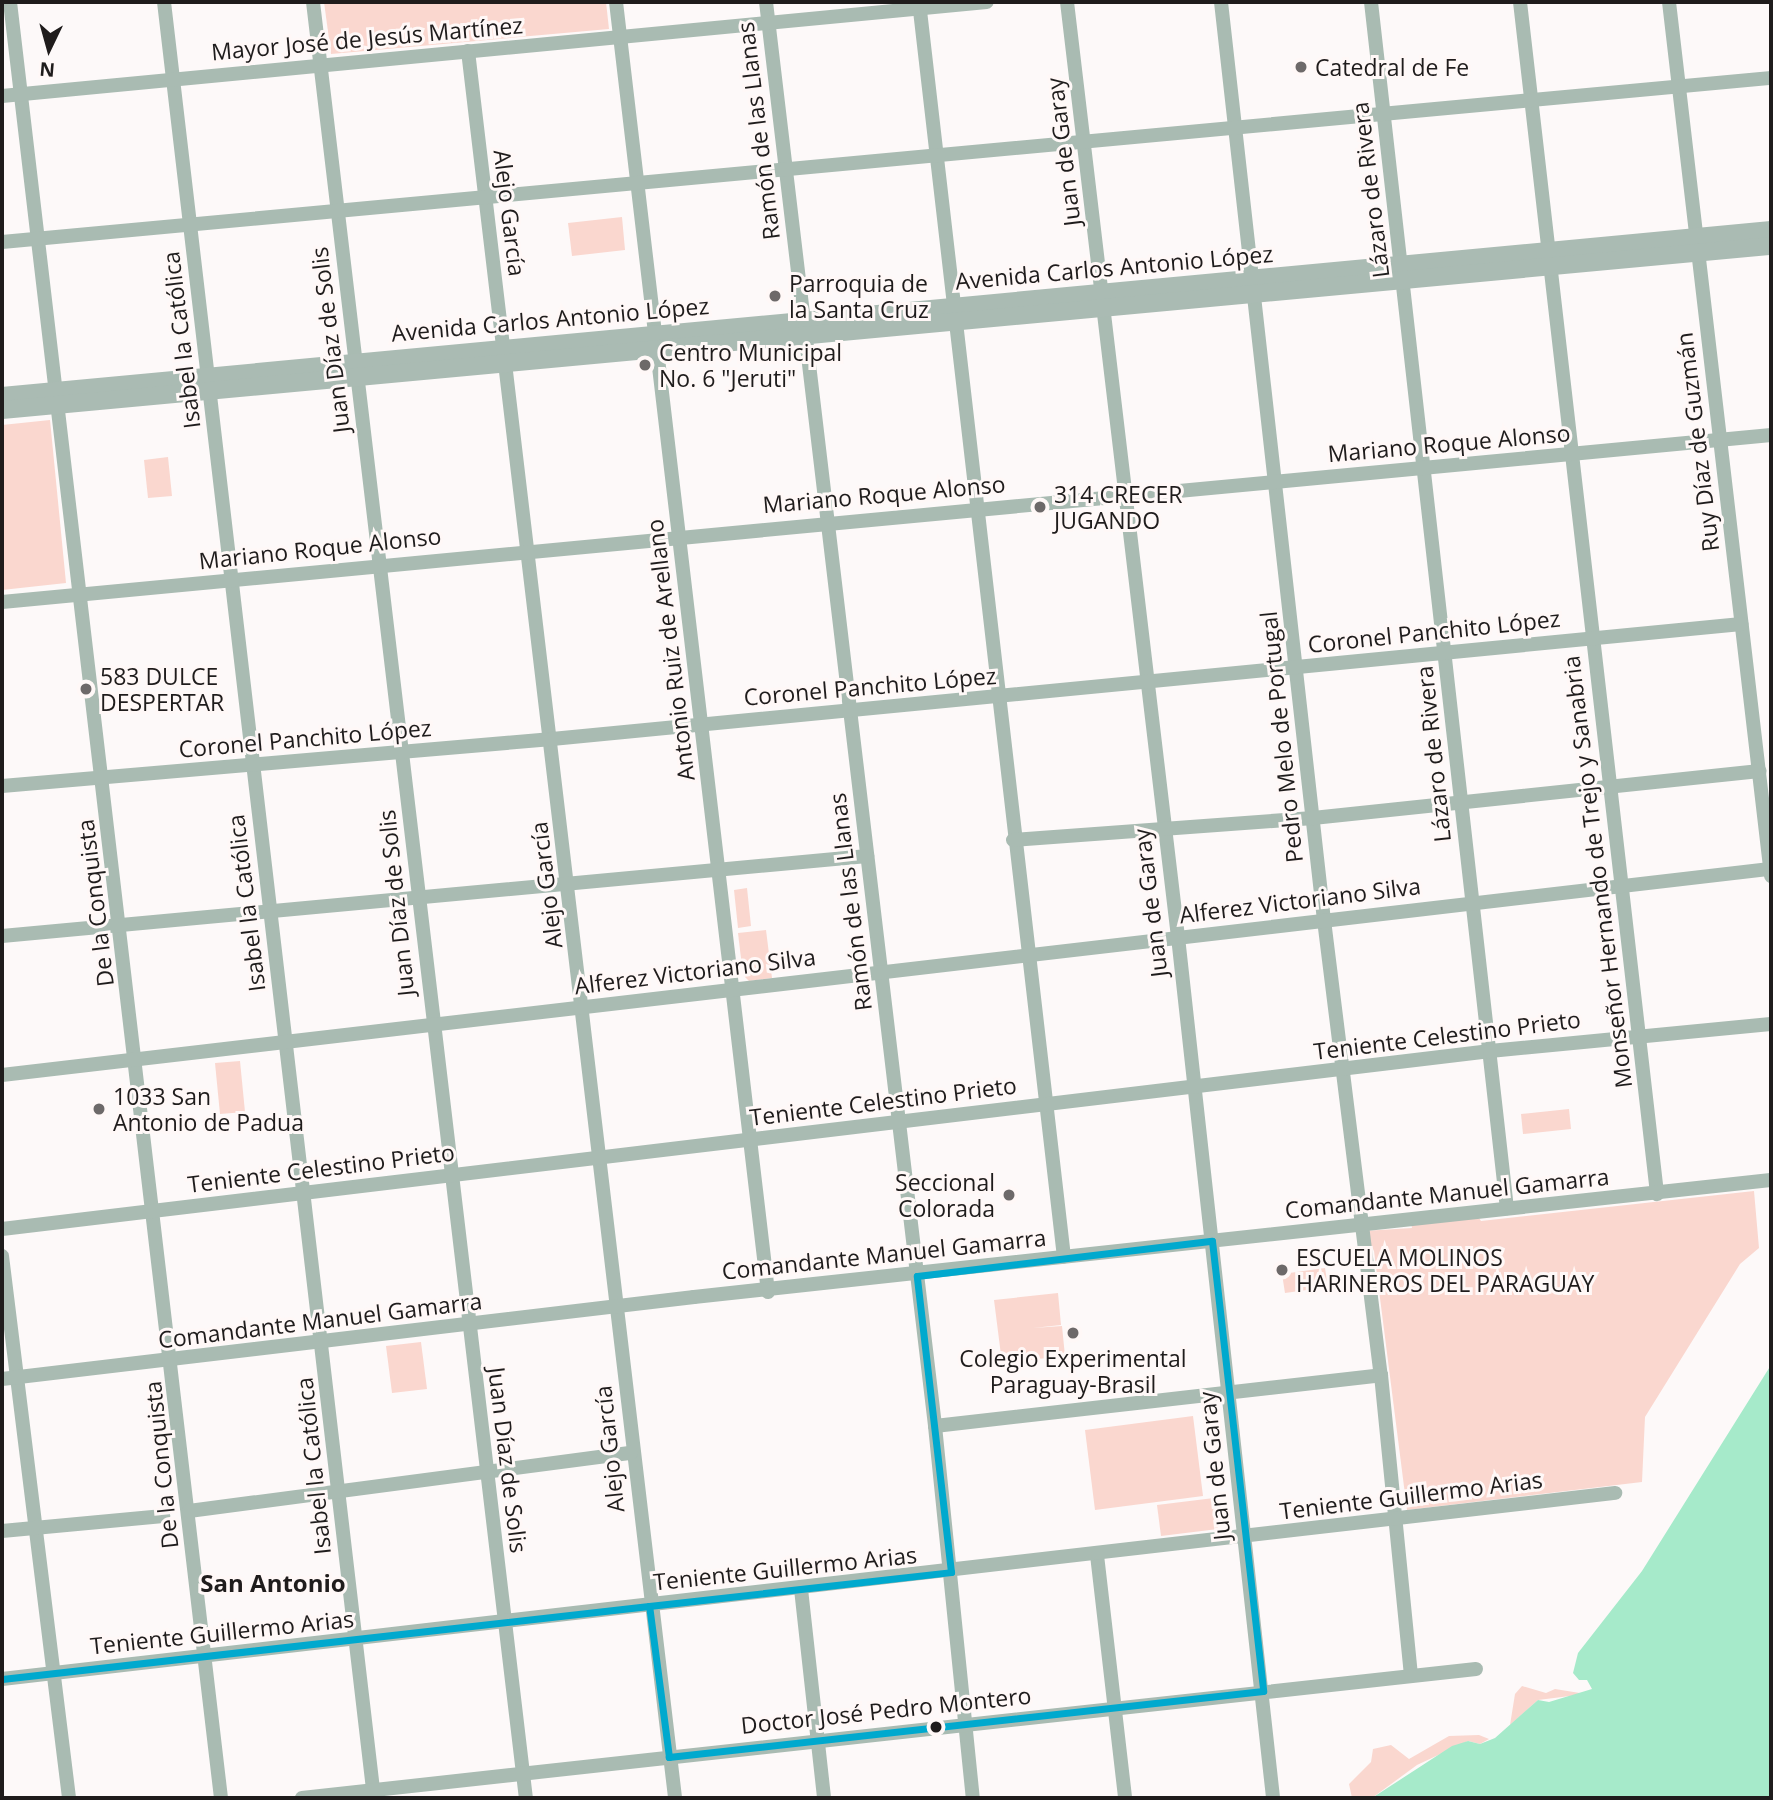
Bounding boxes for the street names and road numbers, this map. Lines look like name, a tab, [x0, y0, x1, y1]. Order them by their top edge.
street label: Mayor José de Jesús Martínez	[210, 11, 524, 65]
street label: Ramón de las Llanas	[731, 21, 785, 241]
street label: Juan de Garay	[1040, 76, 1086, 228]
street label: Lázaro de Rivera	[1346, 100, 1394, 280]
street label: Alejo García	[489, 148, 531, 278]
street label: Avenida Carlos Antonio López	[954, 239, 1274, 295]
street label: Juan Díaz de Solis	[305, 245, 355, 435]
street label: Isabel la Católica	[156, 250, 206, 430]
street label: Avenida Carlos Antonio López	[390, 291, 710, 347]
street label: Ruy Díaz de Guzmán	[1670, 331, 1724, 553]
street label: Mariano Roque Alonso	[1326, 419, 1572, 467]
street label: Mariano Roque Alonso	[761, 470, 1007, 518]
street label: Antonio Ruiz de Arellano	[640, 518, 700, 782]
street label: Mariano Roque Alonso	[197, 522, 443, 574]
street label: Coronel Panchito López	[1306, 604, 1562, 658]
street label: Pedro Melo de Portugal	[1254, 610, 1308, 864]
street label: Monseñor Hernando de Trejo y Sanabria	[1557, 654, 1637, 1090]
street label: Coronel Panchito López	[742, 661, 998, 711]
street label: Lázaro de Rivera	[1410, 664, 1456, 844]
street label: Coronel Panchito López	[177, 713, 433, 763]
street label: Ramón de las Llanas	[823, 792, 877, 1012]
street label: Juan Díaz de Solis	[372, 808, 420, 998]
street label: Isabel la Católica	[221, 813, 271, 993]
street label: De la Conquista	[71, 818, 119, 988]
street label: Alejo García	[525, 820, 567, 950]
street label: Juan de Garay	[1127, 827, 1173, 979]
street label: Alferez Victoriano Silva	[1178, 871, 1422, 929]
street label: Alferez Victoriano Silva	[573, 942, 817, 1000]
street label: Teniente Celestino Prieto	[1312, 1005, 1582, 1065]
street label: Teniente Celestino Prieto	[748, 1071, 1018, 1131]
street label: Teniente Celestino Prieto	[186, 1138, 456, 1198]
street label: Comandante Manuel Gamarra	[1283, 1162, 1611, 1224]
street label: Comandante Manuel Gamarra	[720, 1223, 1048, 1285]
street label: Comandante Manuel Gamarra	[156, 1286, 484, 1354]
street label: Juan Díaz de Solis	[483, 1365, 533, 1555]
street label: Isabel la Católica	[290, 1376, 336, 1556]
street label: De la Conquista	[138, 1380, 184, 1550]
street label: Alejo García	[589, 1384, 629, 1514]
street label: Juan de Garay	[1192, 1390, 1236, 1542]
street label: Teniente Guillermo Arias	[1278, 1465, 1544, 1525]
street label: Teniente Guillermo Arias	[652, 1540, 918, 1596]
street label: Teniente Guillermo Arias	[89, 1604, 355, 1660]
street label: Doctor José Pedro Montero	[739, 1681, 1033, 1739]

